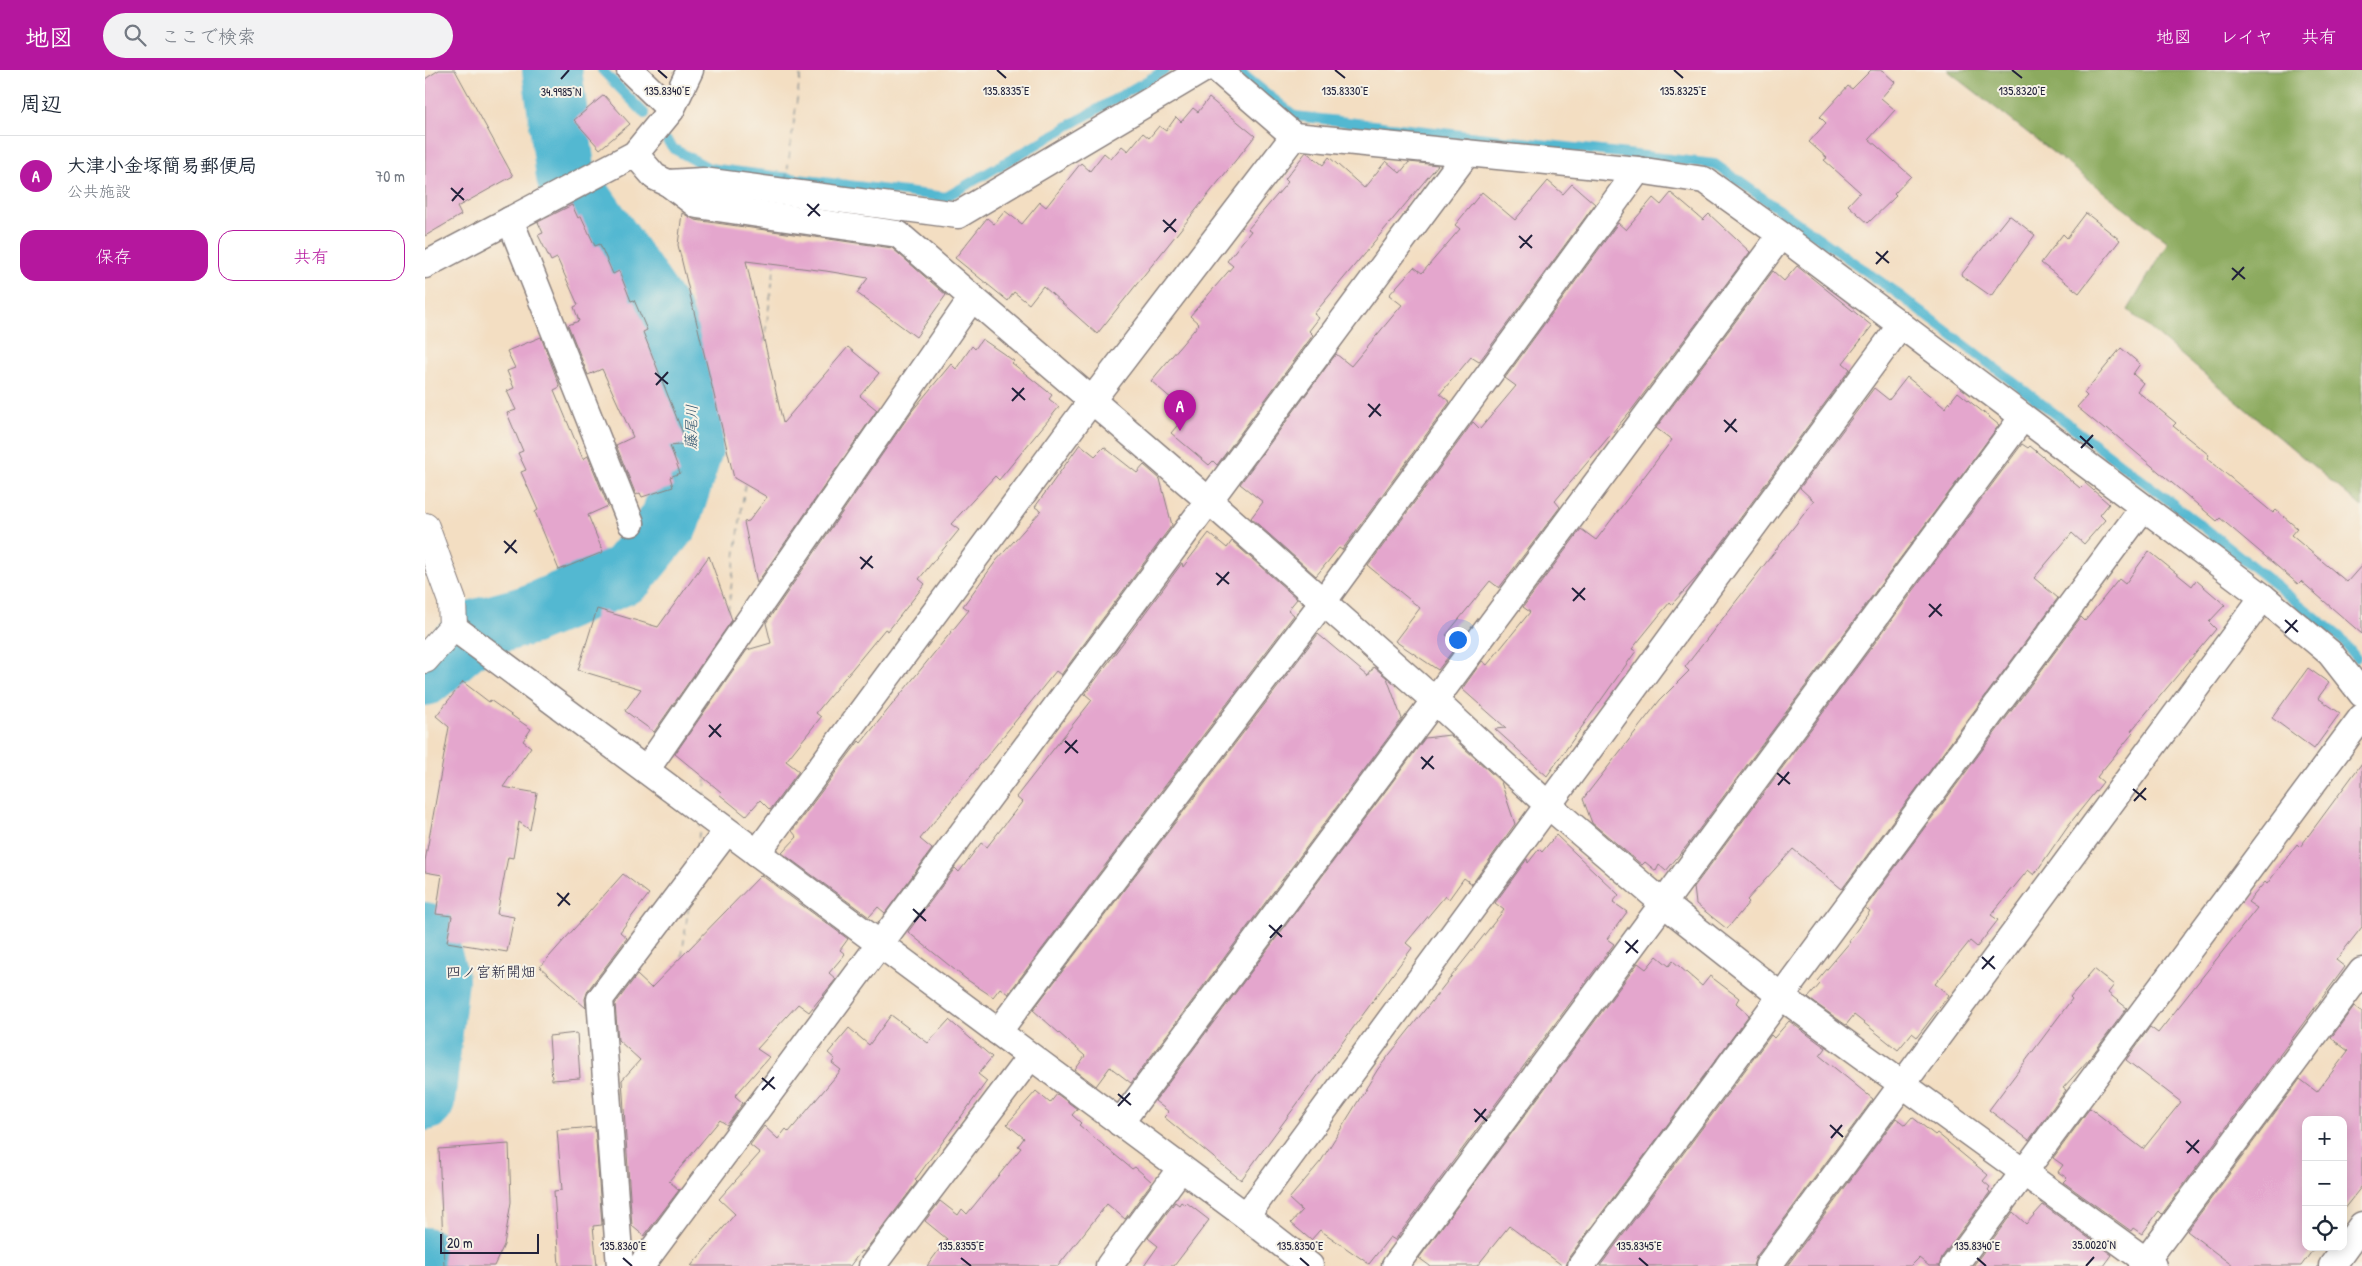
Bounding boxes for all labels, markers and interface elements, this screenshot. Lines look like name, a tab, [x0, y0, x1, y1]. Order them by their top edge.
search box	[103, 13, 453, 58]
text: 地図	[25, 21, 73, 53]
icon: search	[121, 21, 149, 49]
text: ここで検索	[161, 23, 256, 49]
text: 地図	[2156, 24, 2192, 49]
text: レイヤ	[2220, 24, 2273, 49]
text: 共有	[2301, 24, 2337, 49]
text: 135.8340°E	[644, 82, 691, 99]
text: 135.8335°E	[983, 82, 1030, 99]
text: 135.8330°E	[1322, 82, 1369, 99]
text: 135.8325°E	[1660, 82, 1707, 99]
text: 135.8320°E	[1998, 82, 2046, 99]
text: 34.9985°N	[541, 83, 581, 100]
text: 周辺	[20, 89, 62, 118]
text: 大津小金塚簡易郵便局	[67, 152, 257, 178]
text: A	[32, 165, 40, 187]
text: 70 m	[375, 165, 405, 187]
text: 公共施設	[67, 180, 131, 202]
button: 保存	[20, 230, 208, 281]
button: 共有	[218, 230, 405, 281]
pin: A	[1164, 390, 1196, 431]
water label: 藤尾川	[680, 404, 702, 450]
your location	[1445, 627, 1471, 653]
district label: 四ノ宮新開畑	[446, 961, 536, 982]
map controls	[2302, 1116, 2347, 1251]
button: +	[2302, 1116, 2347, 1161]
button: −	[2302, 1161, 2347, 1206]
button: locate	[2302, 1206, 2347, 1251]
scale bar	[440, 1231, 539, 1254]
text: 20 m	[447, 1233, 473, 1252]
text: 35.0020°N	[2072, 1236, 2116, 1253]
text: 135.8360°E	[600, 1237, 647, 1254]
text: 135.8355°E	[938, 1237, 985, 1254]
text: 135.8350°E	[1277, 1237, 1324, 1254]
text: 135.8345°E	[1616, 1237, 1662, 1254]
text: 135.8340°E	[1954, 1237, 2001, 1254]

